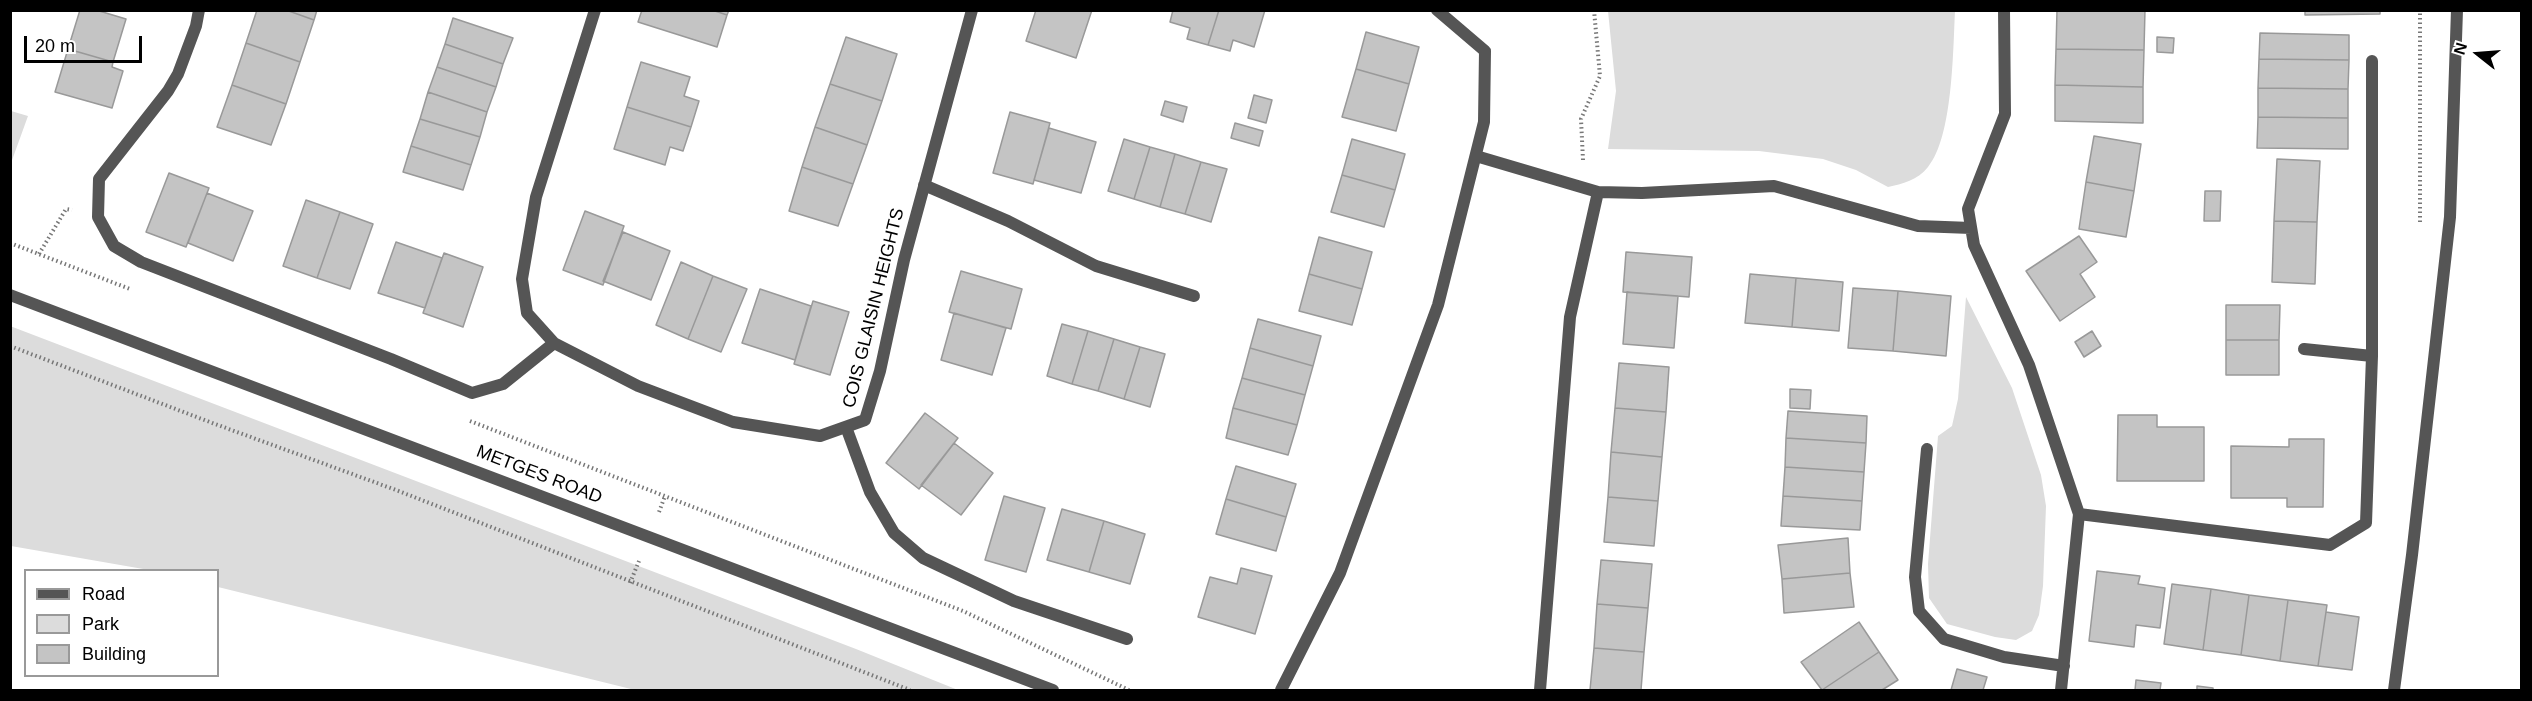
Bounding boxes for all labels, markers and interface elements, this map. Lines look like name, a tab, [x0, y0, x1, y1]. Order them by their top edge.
scale bar	[27, 24, 146, 62]
north arrow	[2448, 24, 2508, 84]
text: 20 m	[35, 36, 75, 56]
text: N	[2450, 41, 2470, 57]
street label: COIS GLAISIN HEIGHTS	[839, 206, 909, 410]
street label: METGES ROAD	[473, 441, 605, 509]
legend	[24, 569, 219, 677]
text: Road	[82, 584, 125, 604]
text: Park	[82, 614, 119, 634]
text: Building	[82, 644, 146, 664]

